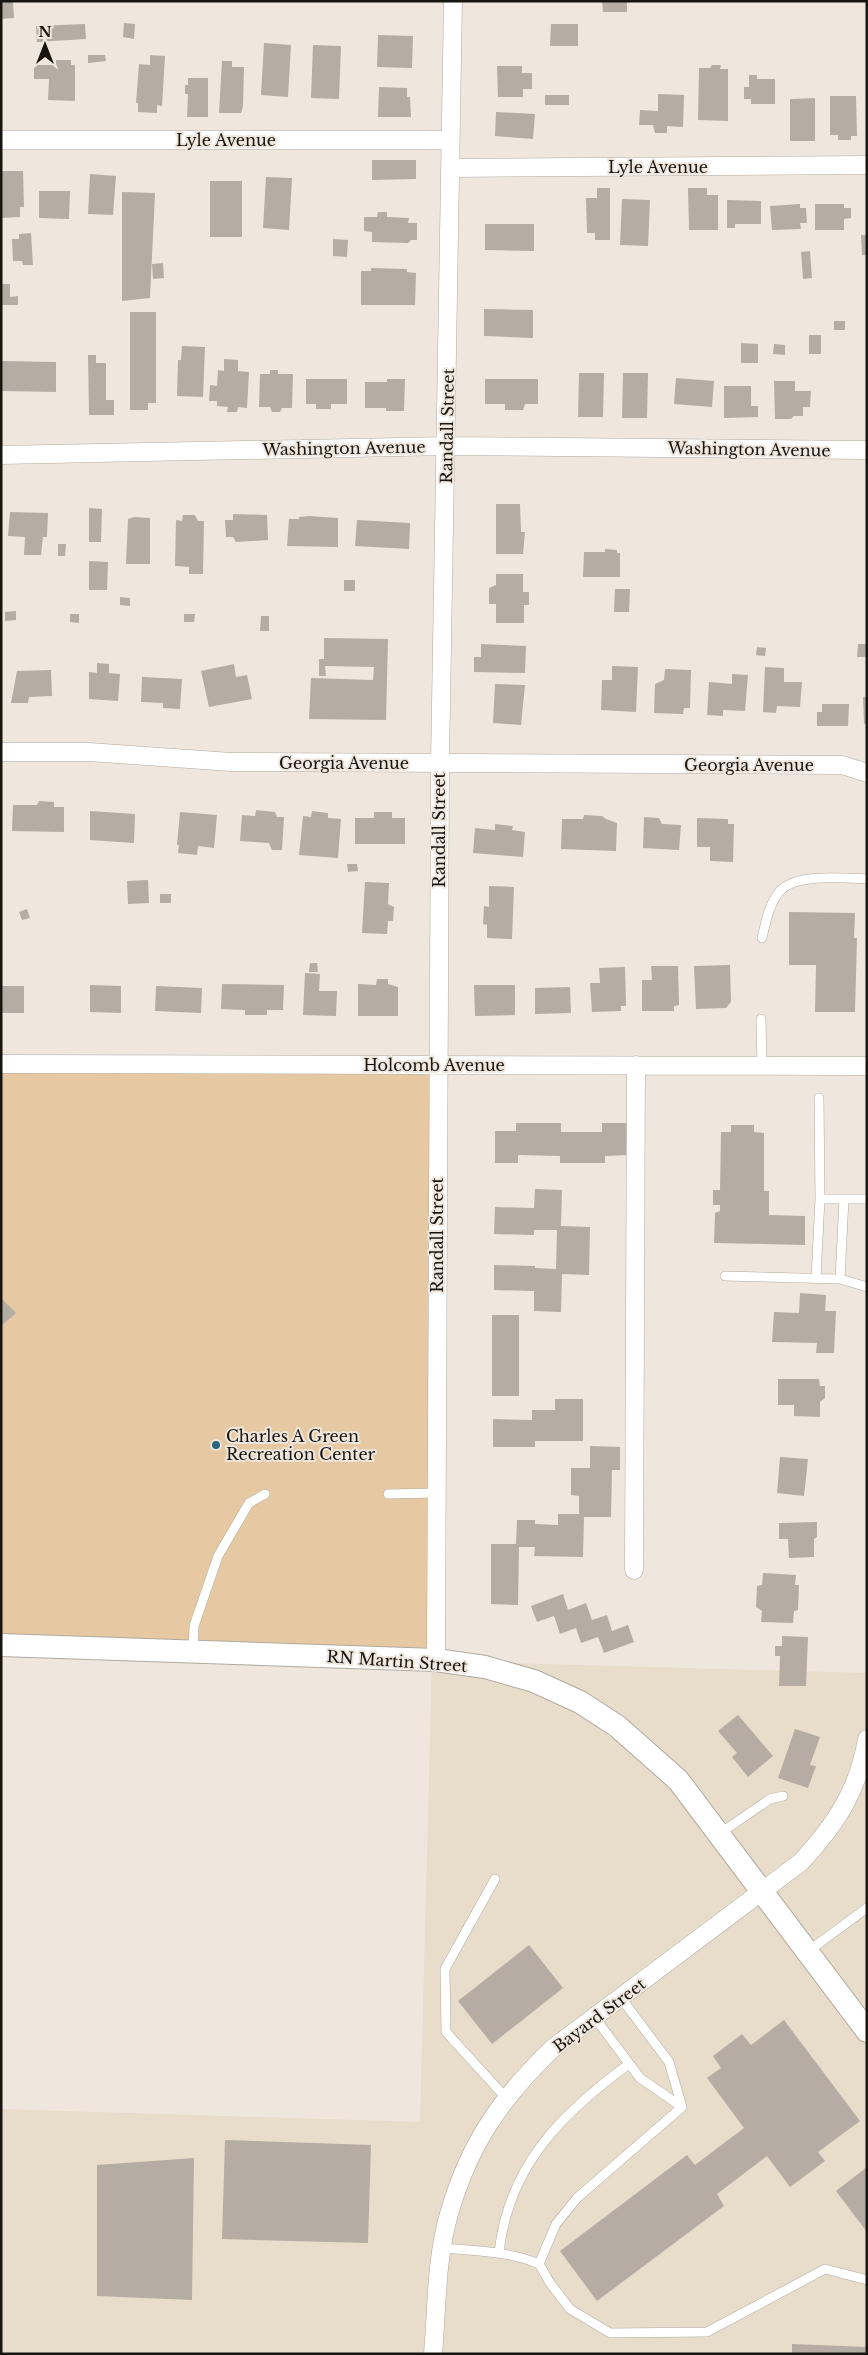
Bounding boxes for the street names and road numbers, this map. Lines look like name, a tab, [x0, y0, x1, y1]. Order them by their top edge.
street label: Lyle Avenue	[176, 130, 276, 150]
street label: Lyle Avenue	[608, 157, 708, 177]
street label: Randall Street	[436, 368, 458, 484]
street label: Washington Avenue	[261, 437, 426, 459]
street label: Washington Avenue	[666, 438, 831, 460]
street label: Georgia Avenue	[279, 753, 409, 773]
street label: Georgia Avenue	[684, 755, 814, 775]
street label: Randall Street	[429, 772, 449, 888]
street label: Holcomb Avenue	[363, 1055, 505, 1075]
street label: Randall Street	[427, 1177, 447, 1293]
street label: RN Martin Street	[326, 1646, 468, 1676]
street label: Bayard Street	[549, 1974, 649, 2056]

